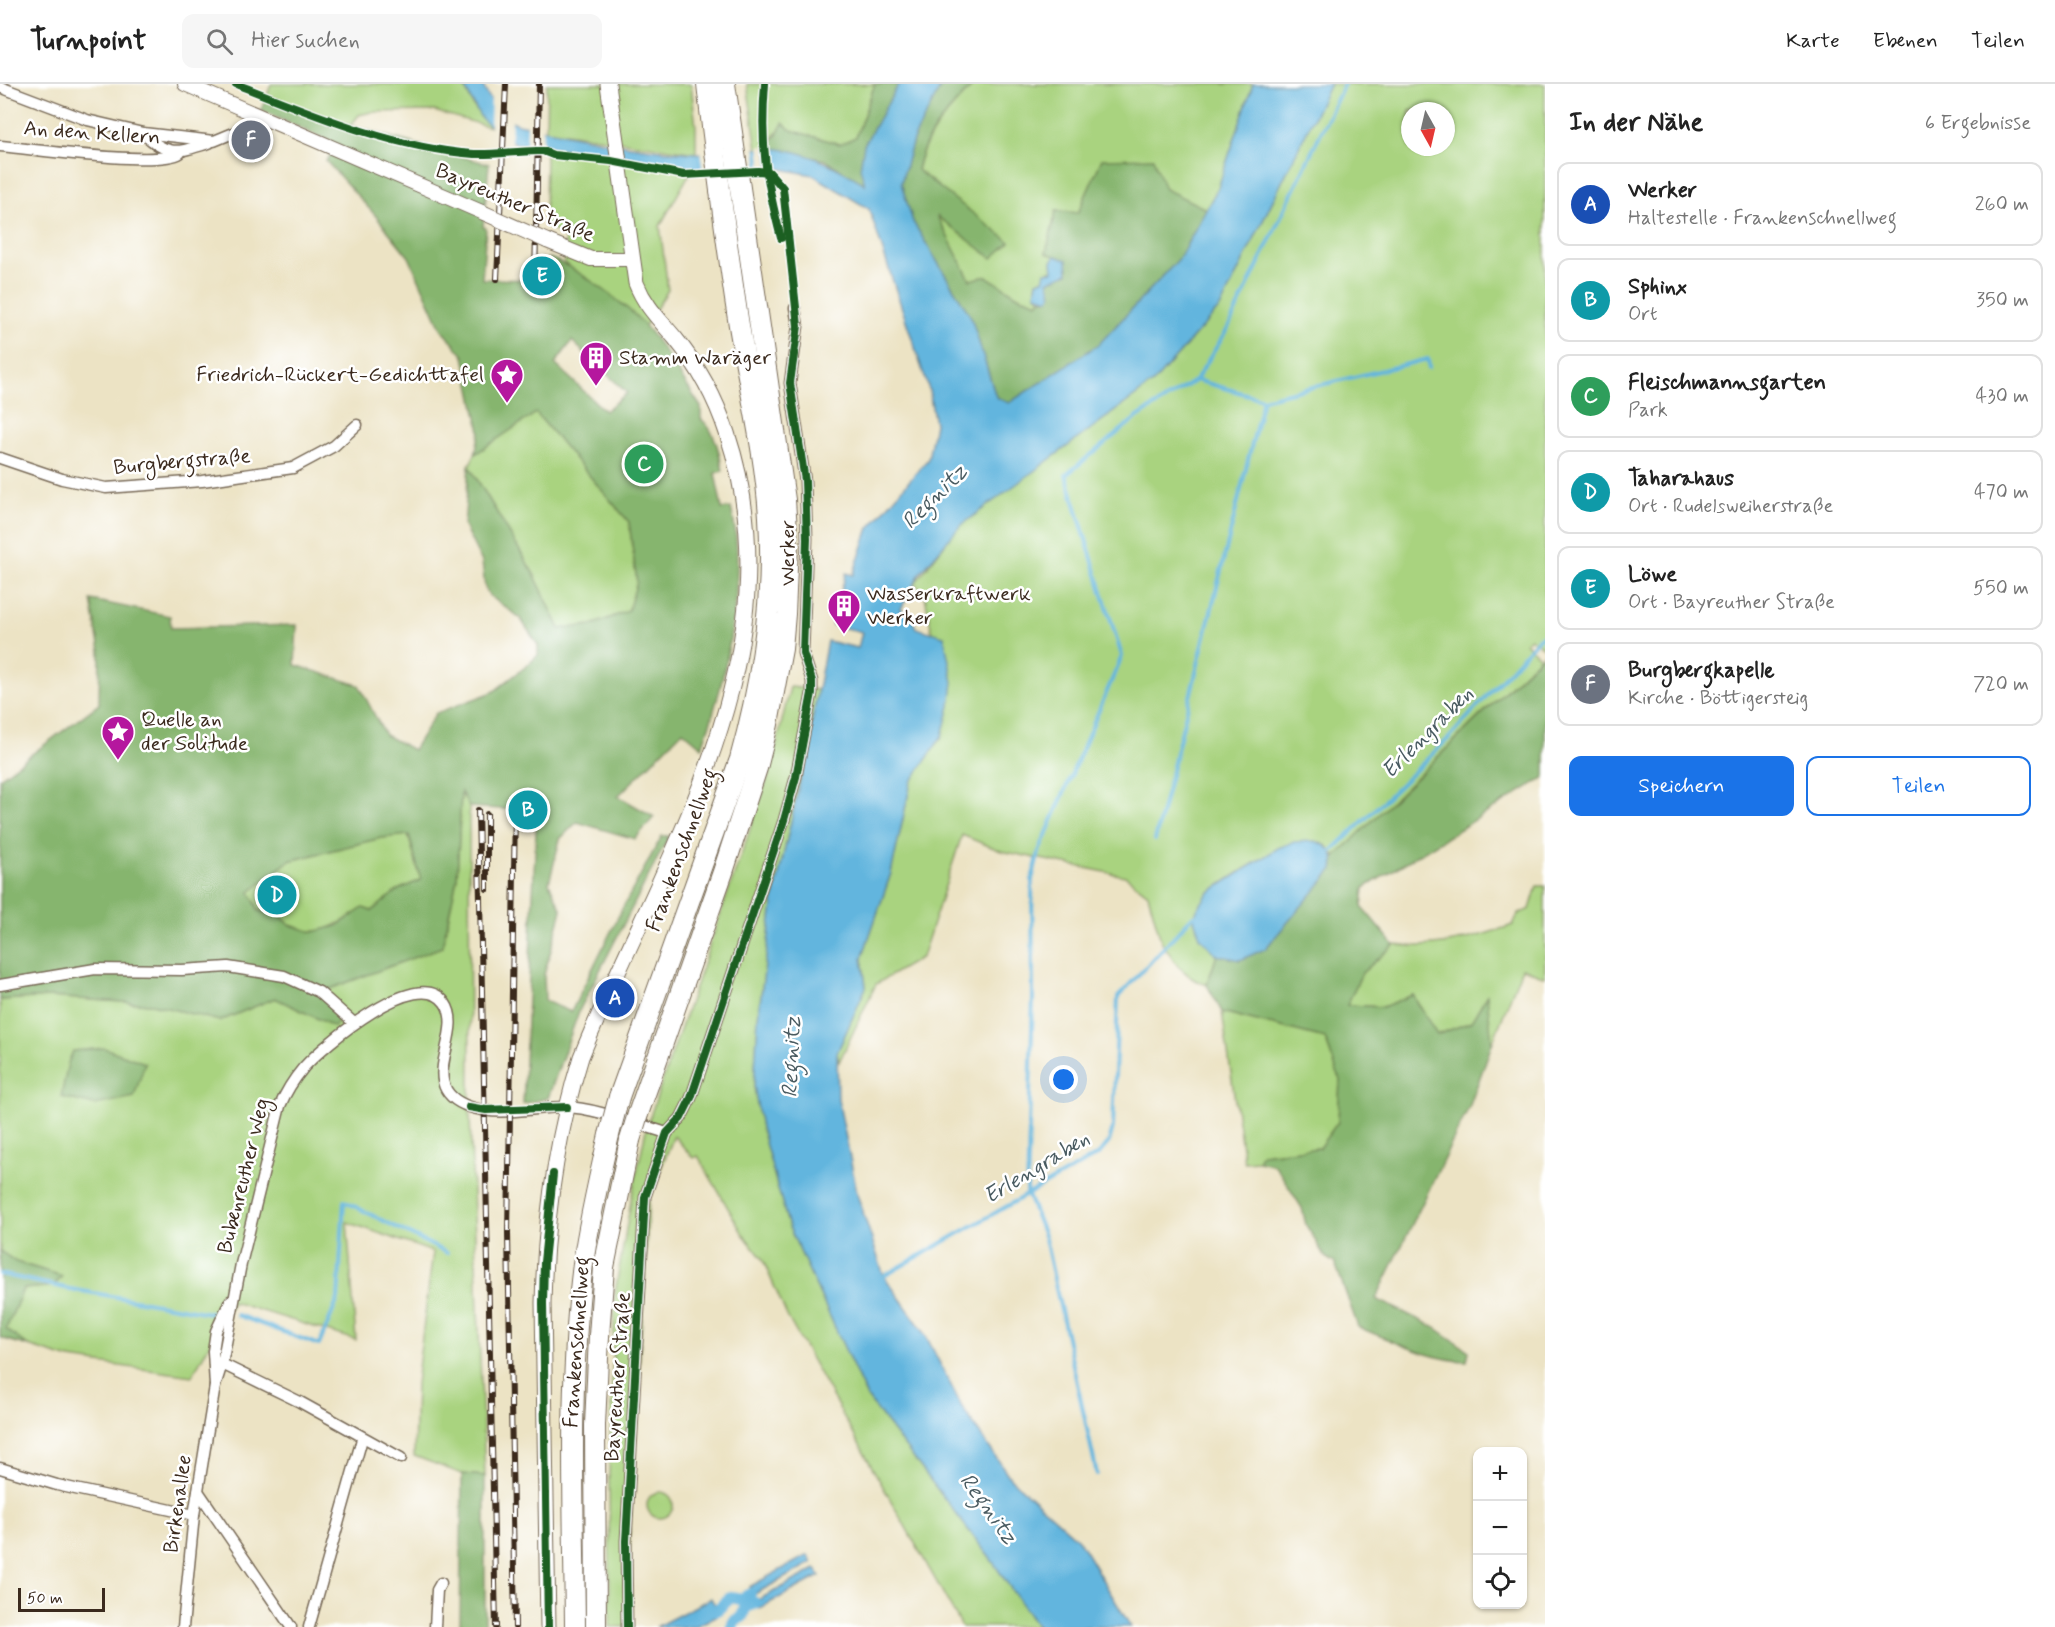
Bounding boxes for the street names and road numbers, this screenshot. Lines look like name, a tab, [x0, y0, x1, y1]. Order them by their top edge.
street label: An den Kellern	[23, 114, 161, 152]
street label: Bayreuther Straße	[431, 157, 599, 249]
street label: Burgbergstraße	[112, 442, 252, 484]
street label: Werker	[774, 520, 802, 586]
street label: Frankenschnellweg	[639, 764, 726, 936]
street label: Bubenreuther Weg	[211, 1096, 278, 1257]
street label: Frankenschnellweg	[557, 1255, 599, 1429]
street label: Bayreuther Straße	[598, 1291, 638, 1463]
street label: Birkenallee	[157, 1453, 199, 1555]

